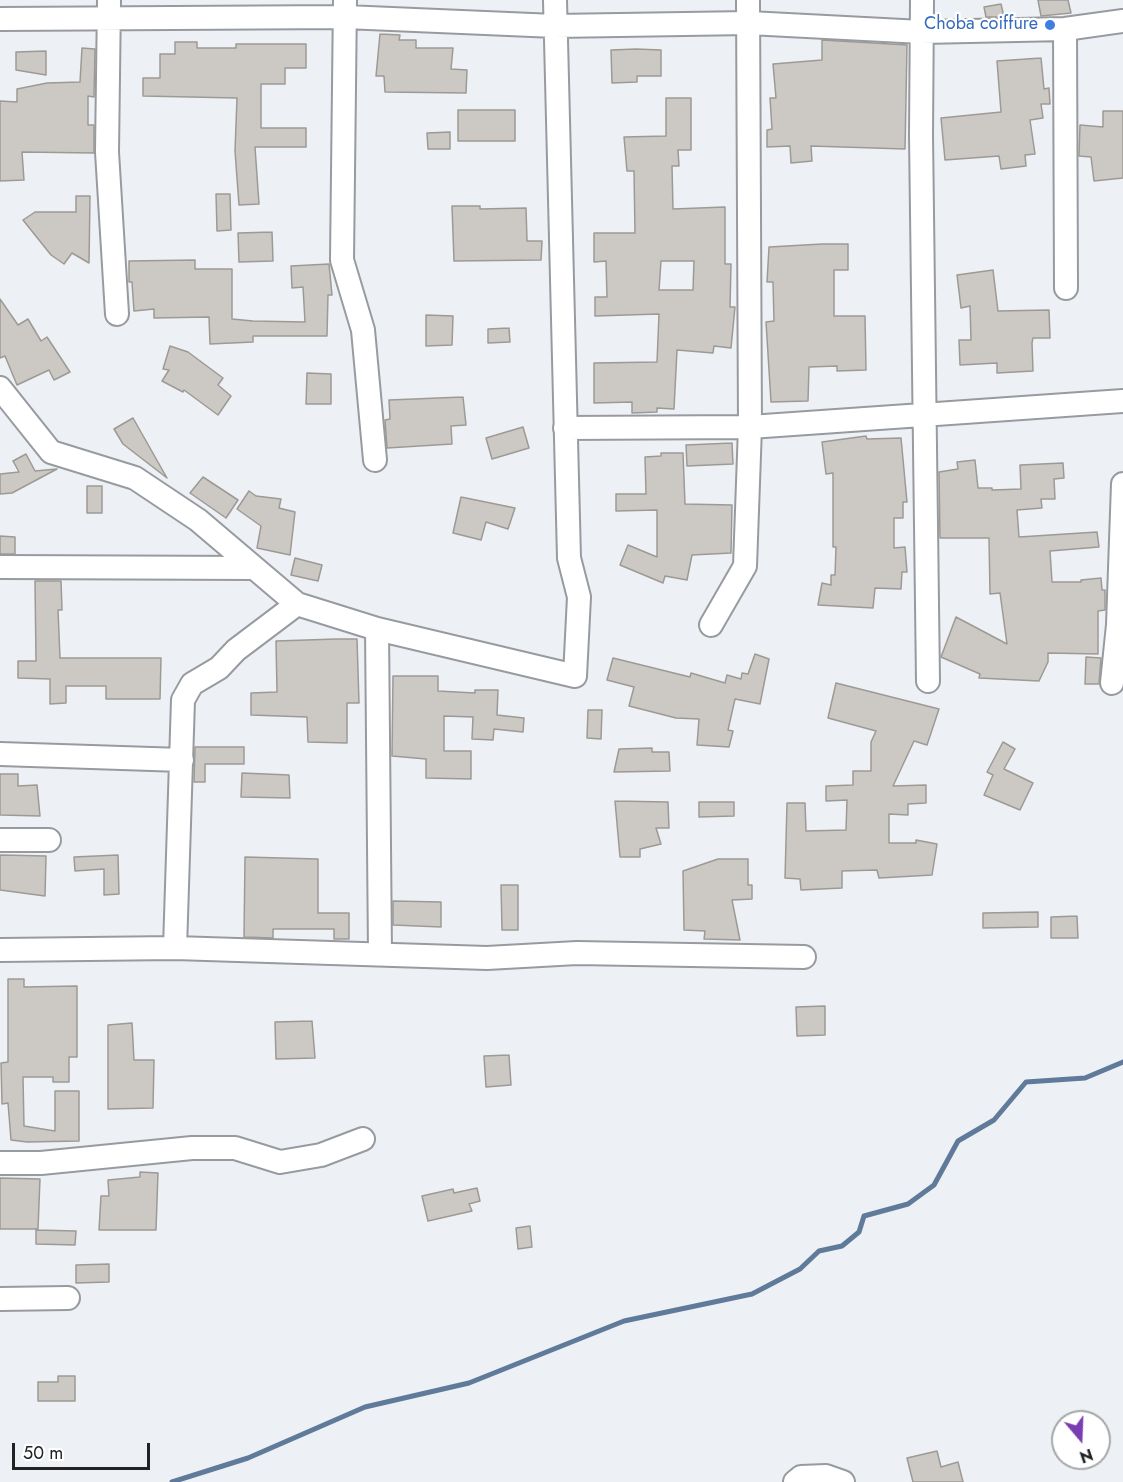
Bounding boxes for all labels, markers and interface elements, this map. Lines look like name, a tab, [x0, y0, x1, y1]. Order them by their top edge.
place label: Choba coiffure	[924, 14, 1038, 36]
marker: Choba coiffure	[1043, 18, 1057, 32]
north arrow	[1051, 1410, 1111, 1470]
scale bar	[15, 1431, 153, 1469]
text: 50 m	[23, 1440, 63, 1466]
text: N	[1077, 1443, 1096, 1469]

